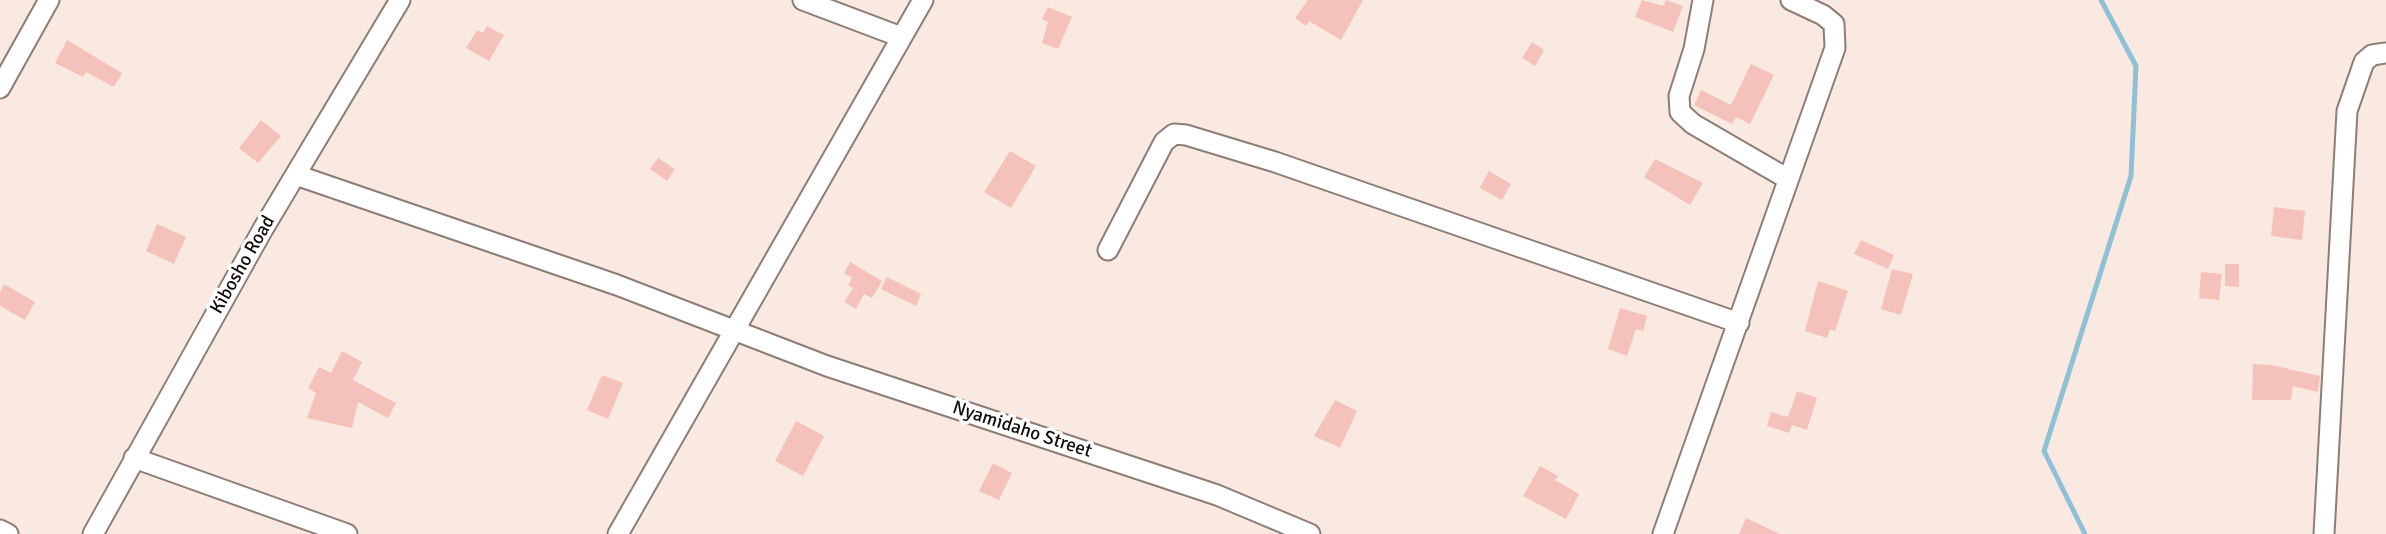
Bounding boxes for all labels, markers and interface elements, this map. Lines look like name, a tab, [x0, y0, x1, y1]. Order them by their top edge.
street label: Kibosho Road	[206, 212, 280, 318]
street label: Nyamidaho Street	[949, 397, 1095, 463]

